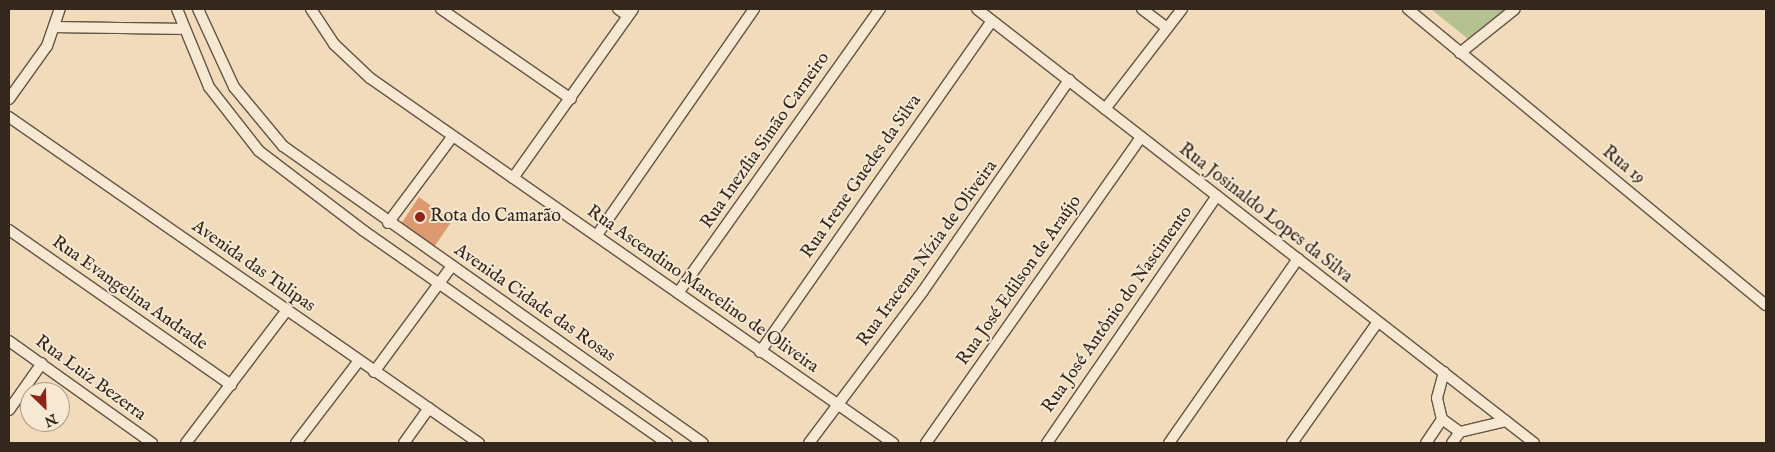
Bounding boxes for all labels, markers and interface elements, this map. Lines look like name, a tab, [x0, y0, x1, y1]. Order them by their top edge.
street label: Rua Inezília Simão Carneiro	[697, 49, 835, 233]
street label: Rua Irene Guedes da Silva	[797, 91, 927, 263]
street label: Rua Josinaldo Lopes da Silva	[1174, 139, 1356, 289]
street label: Rua 19	[1597, 142, 1649, 190]
street label: Rua Iracema Nízia de Oliveira	[853, 157, 1003, 351]
street label: Rua José Edilson de Araújo	[953, 192, 1087, 370]
street label: Rua Ascendino Marcelino de Oliveira	[582, 201, 822, 379]
street label: Rua José Antônio do Nascimento	[1038, 202, 1198, 418]
place label: Rota do Camarão	[430, 206, 561, 228]
marker: Rota do Camarão	[414, 211, 426, 223]
street label: Avenida das Tulipas	[187, 216, 319, 318]
street label: Rua Evangelina Andrade	[47, 232, 211, 356]
street label: Avenida Cidade das Rosas	[449, 240, 619, 368]
street label: Rua Luiz Bezerra	[30, 332, 150, 426]
north arrow	[20, 382, 70, 432]
text: N	[41, 409, 60, 430]

